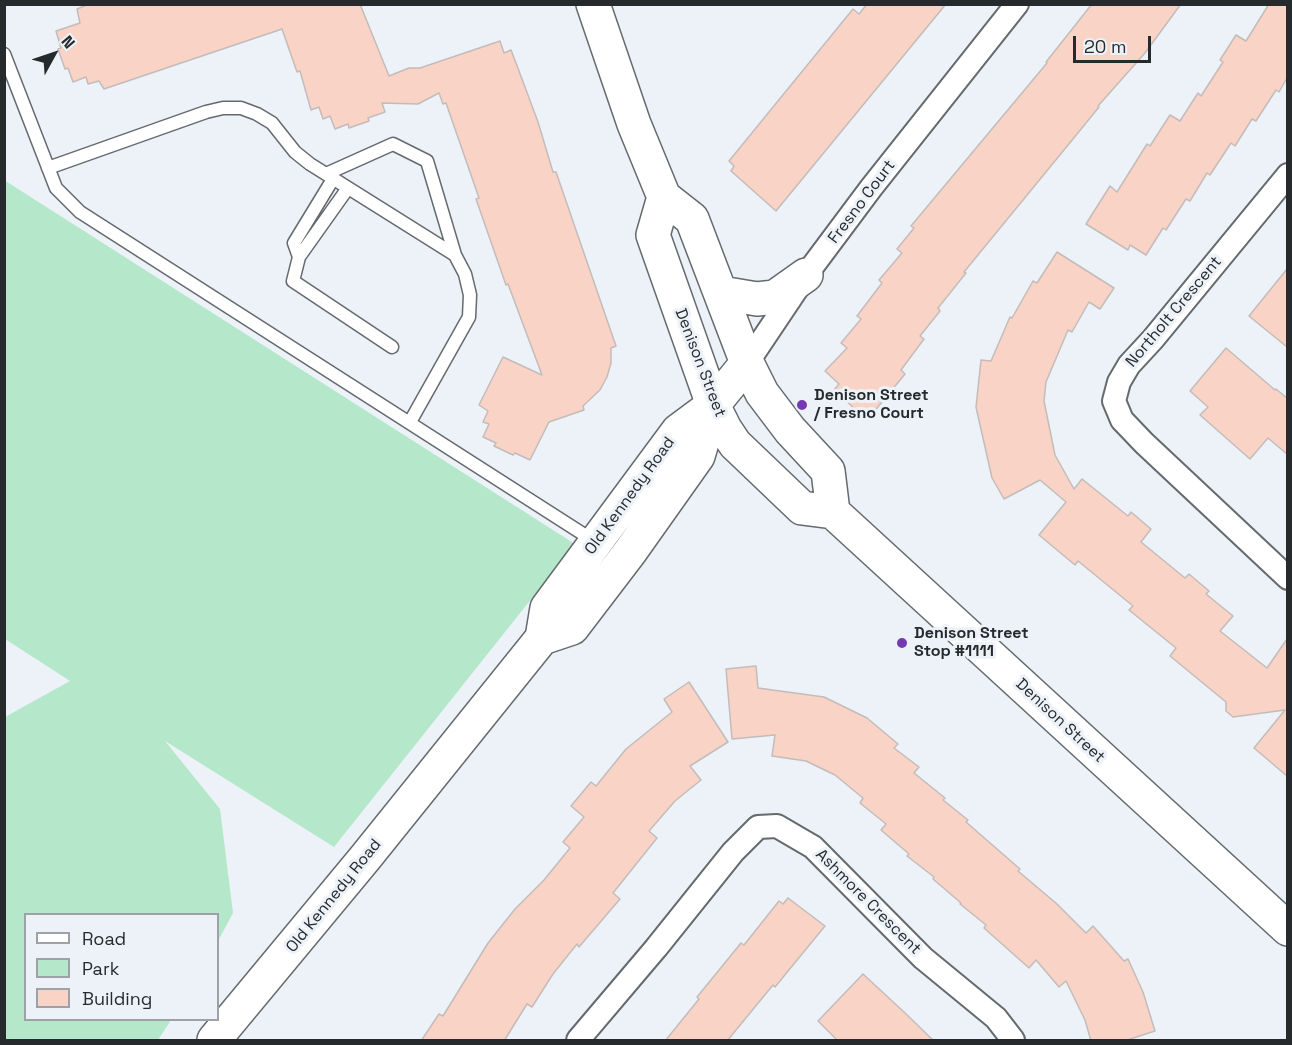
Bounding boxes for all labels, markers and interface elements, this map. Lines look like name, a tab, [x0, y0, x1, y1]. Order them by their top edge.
north arrow	[24, 24, 84, 84]
scale bar	[1076, 24, 1154, 62]
text: N	[57, 31, 80, 53]
text: 20 m	[1084, 35, 1127, 58]
street label: Fresno Court	[824, 157, 900, 247]
street label: Northolt Crescent	[1122, 253, 1226, 371]
street label: Denison Street	[670, 306, 730, 420]
place label: Denison Street / Fresno Court	[814, 386, 929, 424]
marker: Denison Street / Fresno Court	[795, 398, 809, 412]
street label: Old Kennedy Road	[581, 434, 679, 558]
place label: Denison Street Stop #1111	[914, 624, 1029, 662]
marker: Denison Street Stop #1111	[895, 636, 909, 650]
street label: Denison Street	[1011, 675, 1109, 767]
street label: Old Kennedy Road	[282, 835, 386, 957]
street label: Ashmore Crescent	[811, 845, 925, 959]
legend	[24, 913, 219, 1021]
text: Road	[82, 927, 126, 950]
text: Park	[82, 957, 119, 980]
text: Building	[82, 987, 152, 1010]

